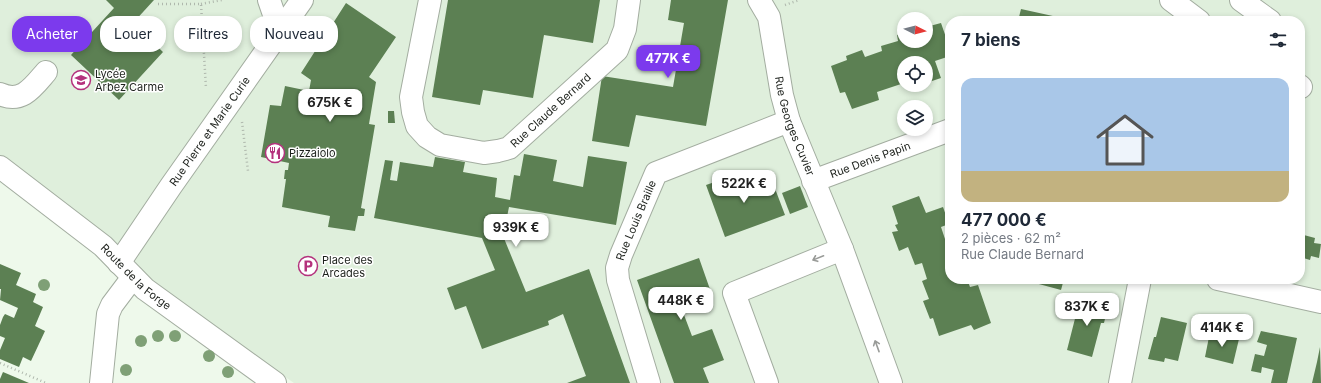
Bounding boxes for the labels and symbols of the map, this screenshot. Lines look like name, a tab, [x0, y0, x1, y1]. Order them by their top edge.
north arrow	[897, 12, 933, 48]
pin: 477K €	[635, 45, 701, 79]
place label: Lycée Arbez Carme	[95, 67, 164, 94]
school or university icon: Lycée Arbez Carme	[70, 69, 92, 91]
street label: Rue Claude Bernard	[507, 70, 594, 151]
street label: Rue Pierre et Marie Curie	[166, 74, 253, 189]
street label: Rue Georges Cuvier	[772, 75, 818, 178]
pin: 675K €	[297, 89, 363, 123]
street label: Rue Denis Papin	[828, 138, 912, 181]
restaurant icon: Pizzaiolo	[264, 142, 286, 164]
place label: Pizzaiolo	[289, 146, 336, 160]
pin: 522K €	[711, 170, 777, 204]
street label: Rue Louis Braille	[613, 178, 659, 262]
pin: 939K €	[483, 214, 549, 248]
street label: Route de la Forge	[98, 241, 174, 313]
place label: Place des Arcades	[322, 253, 373, 280]
parking icon: Place des Arcades	[297, 255, 319, 277]
one-way arrow	[812, 255, 824, 263]
pin: 448K €	[648, 287, 714, 321]
pin: 837K €	[1054, 293, 1120, 327]
pin: 414K €	[1189, 314, 1255, 348]
one-way arrow	[873, 341, 881, 353]

